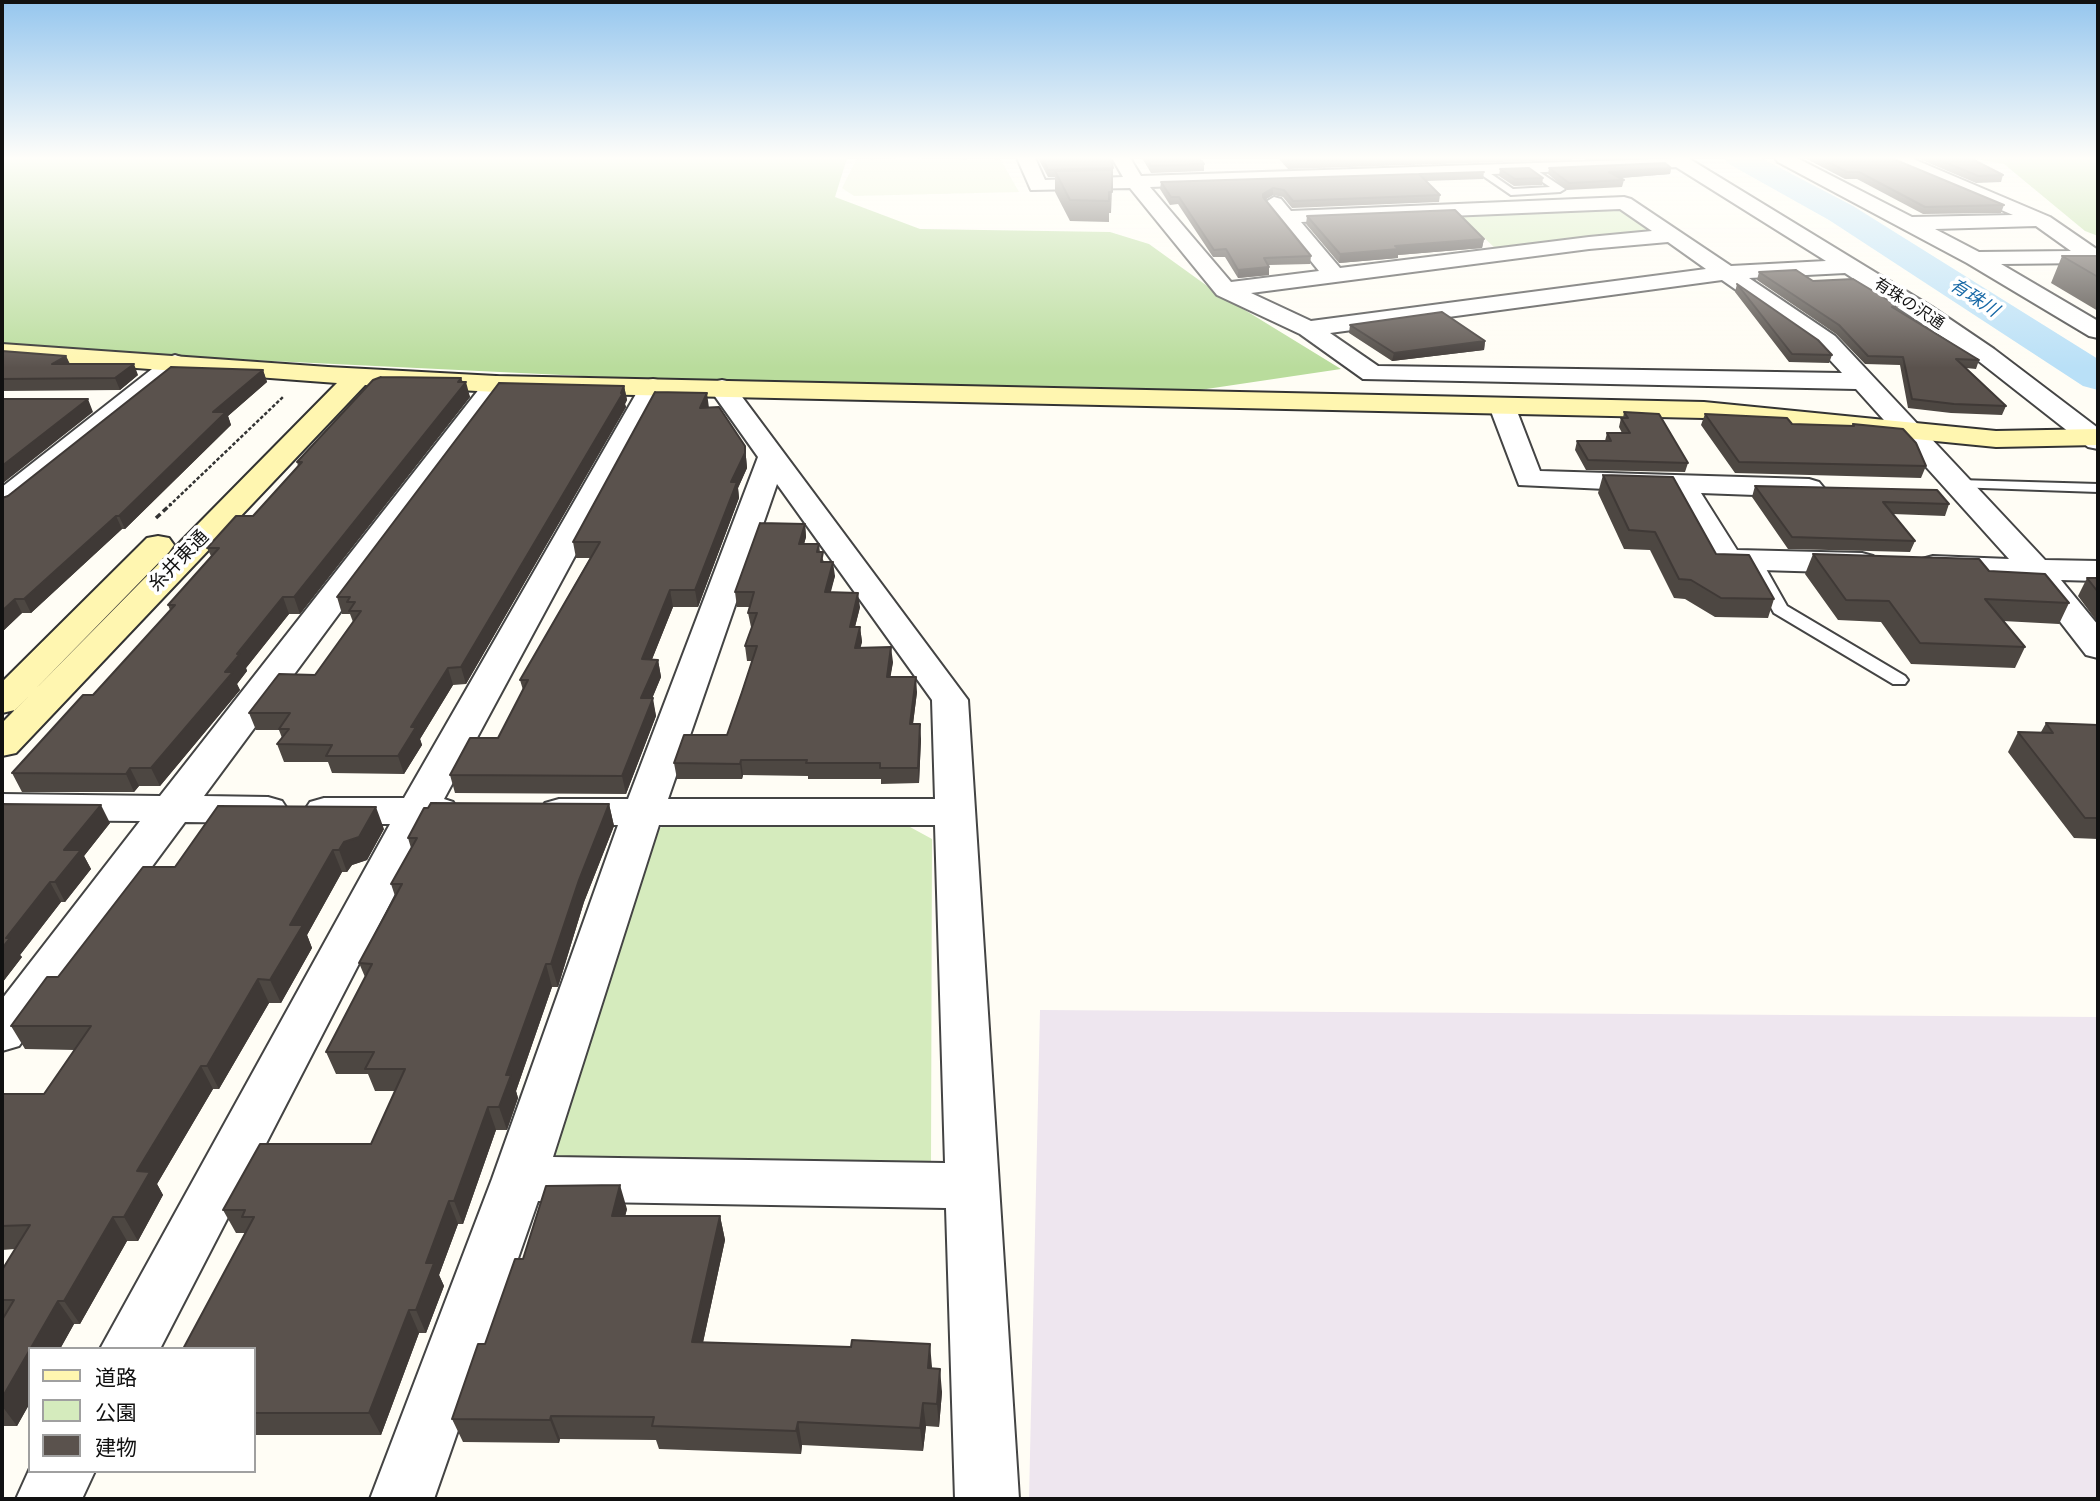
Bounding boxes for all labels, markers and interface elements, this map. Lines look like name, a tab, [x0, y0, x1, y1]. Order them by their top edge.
street label: 有珠の沢通	[1870, 274, 1948, 334]
water label: 有珠川	[1945, 274, 2003, 322]
street label: 糸井東通	[144, 526, 214, 596]
legend	[28, 1347, 256, 1473]
text: 道路	[95, 1363, 137, 1391]
text: 公園	[95, 1398, 137, 1426]
text: 建物	[95, 1433, 137, 1461]

